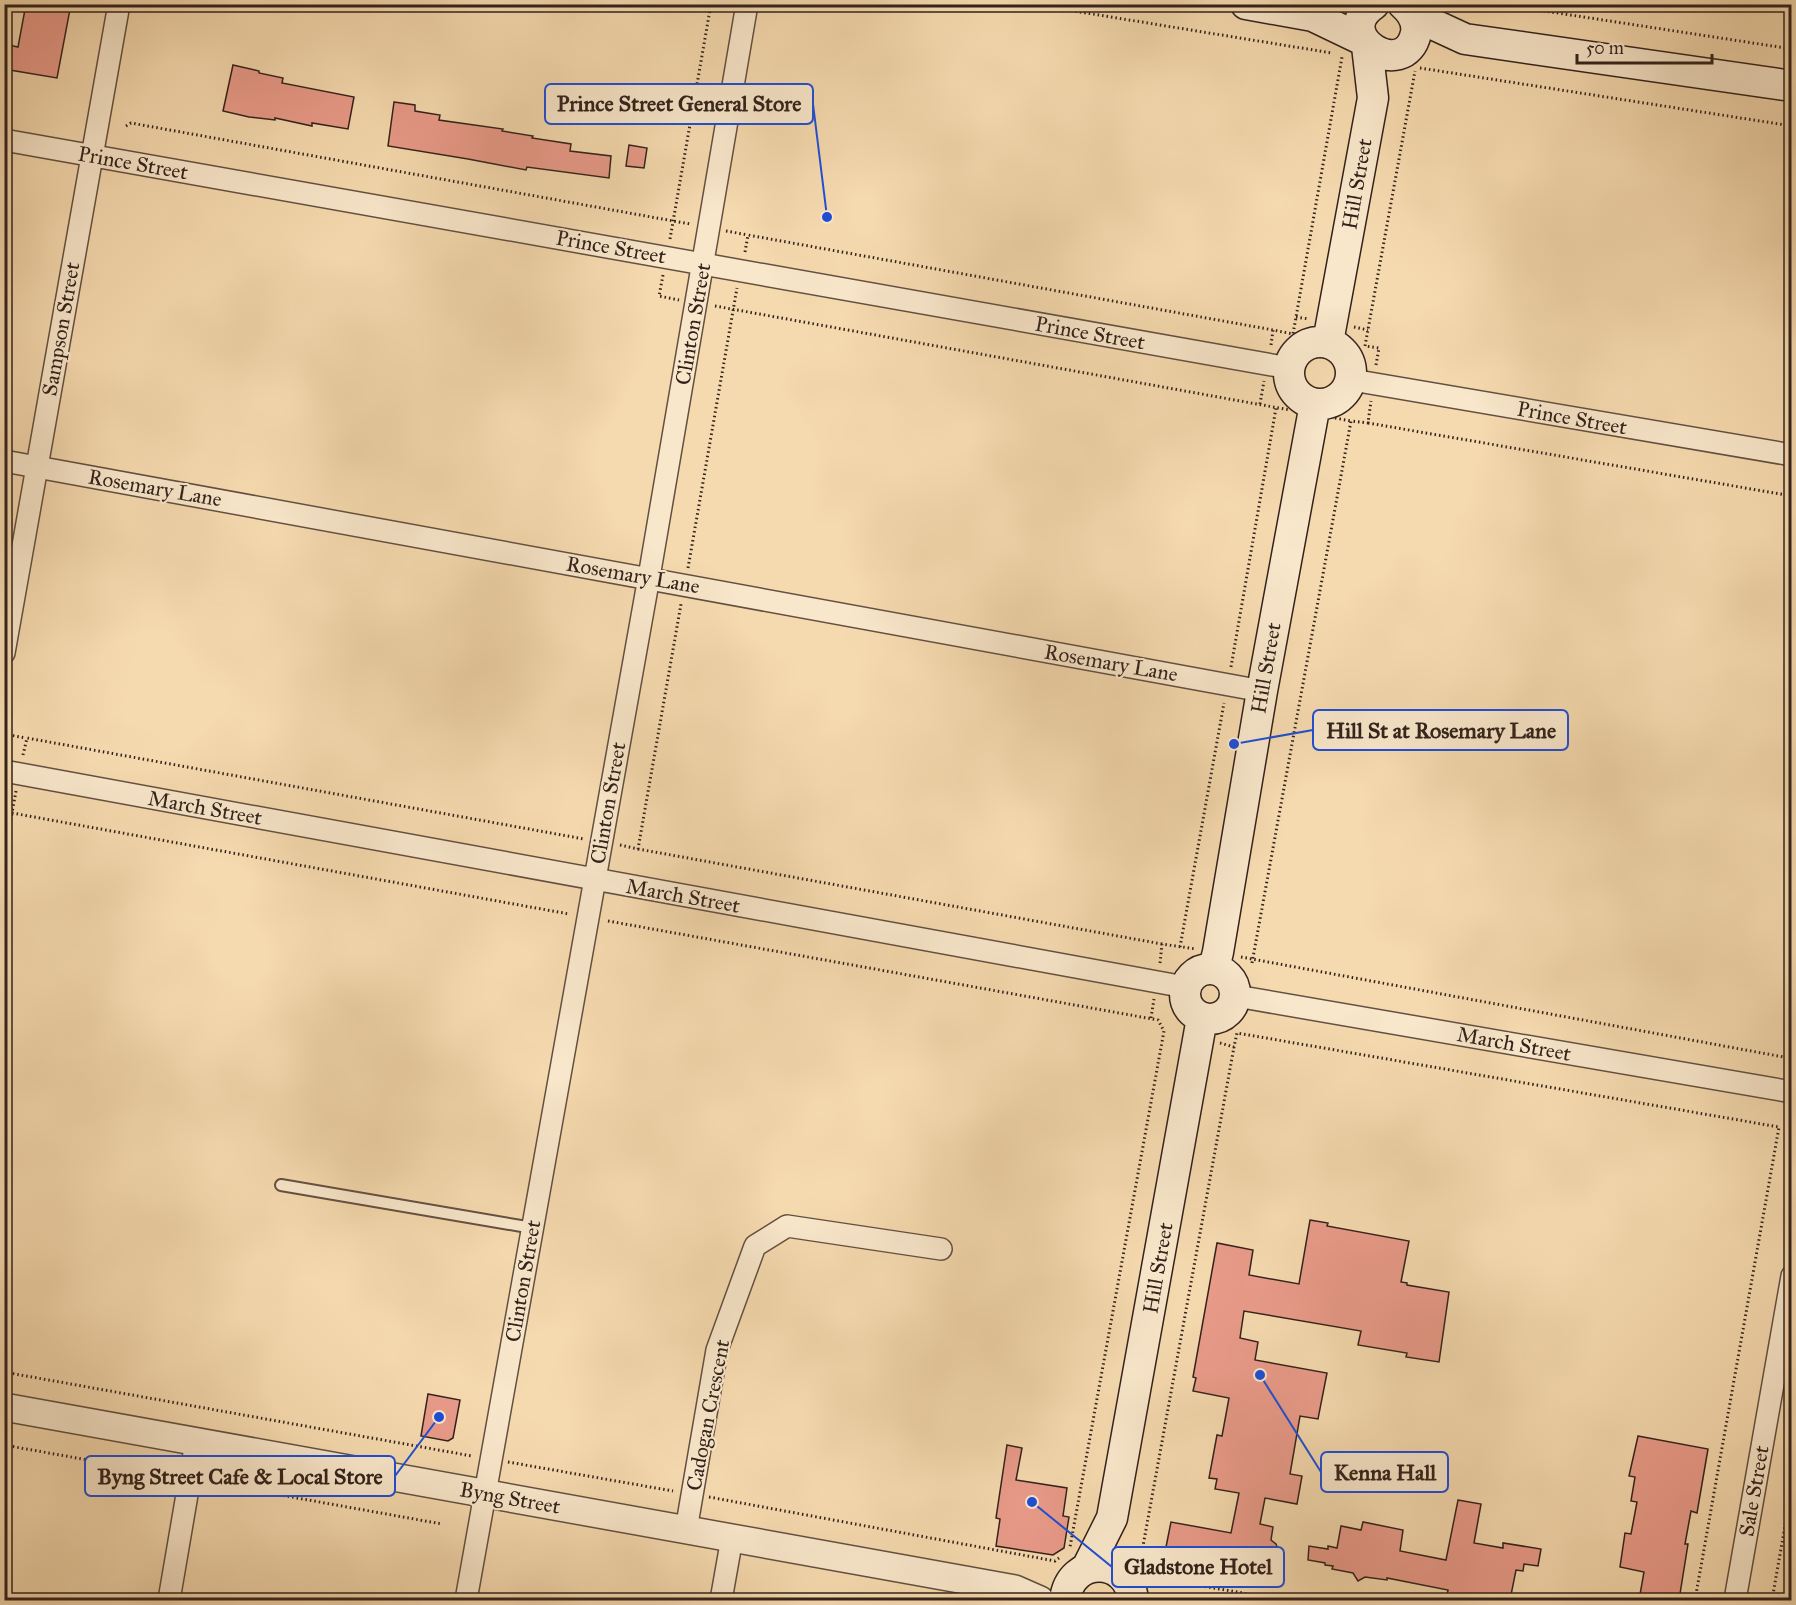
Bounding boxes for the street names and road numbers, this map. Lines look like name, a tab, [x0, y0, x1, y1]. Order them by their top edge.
street label: Hill Street	[1336, 136, 1378, 232]
street label: Prince Street	[76, 141, 191, 186]
street label: Prince Street	[554, 225, 669, 270]
street label: Sampson Street	[36, 259, 86, 398]
street label: Clinton Street	[669, 260, 717, 387]
street label: Prince Street	[1033, 311, 1148, 356]
street label: Prince Street	[1515, 396, 1630, 441]
street label: Rosemary Lane	[86, 463, 224, 513]
street label: Rosemary Lane	[564, 550, 702, 600]
street label: Hill Street	[1245, 620, 1287, 716]
street label: Rosemary Lane	[1042, 638, 1180, 688]
street label: Clinton Street	[584, 739, 632, 866]
street label: March Street	[146, 785, 265, 831]
street label: March Street	[624, 873, 743, 919]
street label: March Street	[1455, 1021, 1574, 1067]
street label: Clinton Street	[499, 1217, 547, 1344]
street label: Hill Street	[1137, 1220, 1179, 1316]
street label: Cadogan Crescent	[681, 1336, 736, 1493]
street label: Sale Street	[1733, 1443, 1775, 1539]
street label: Byng Street	[458, 1476, 563, 1520]

